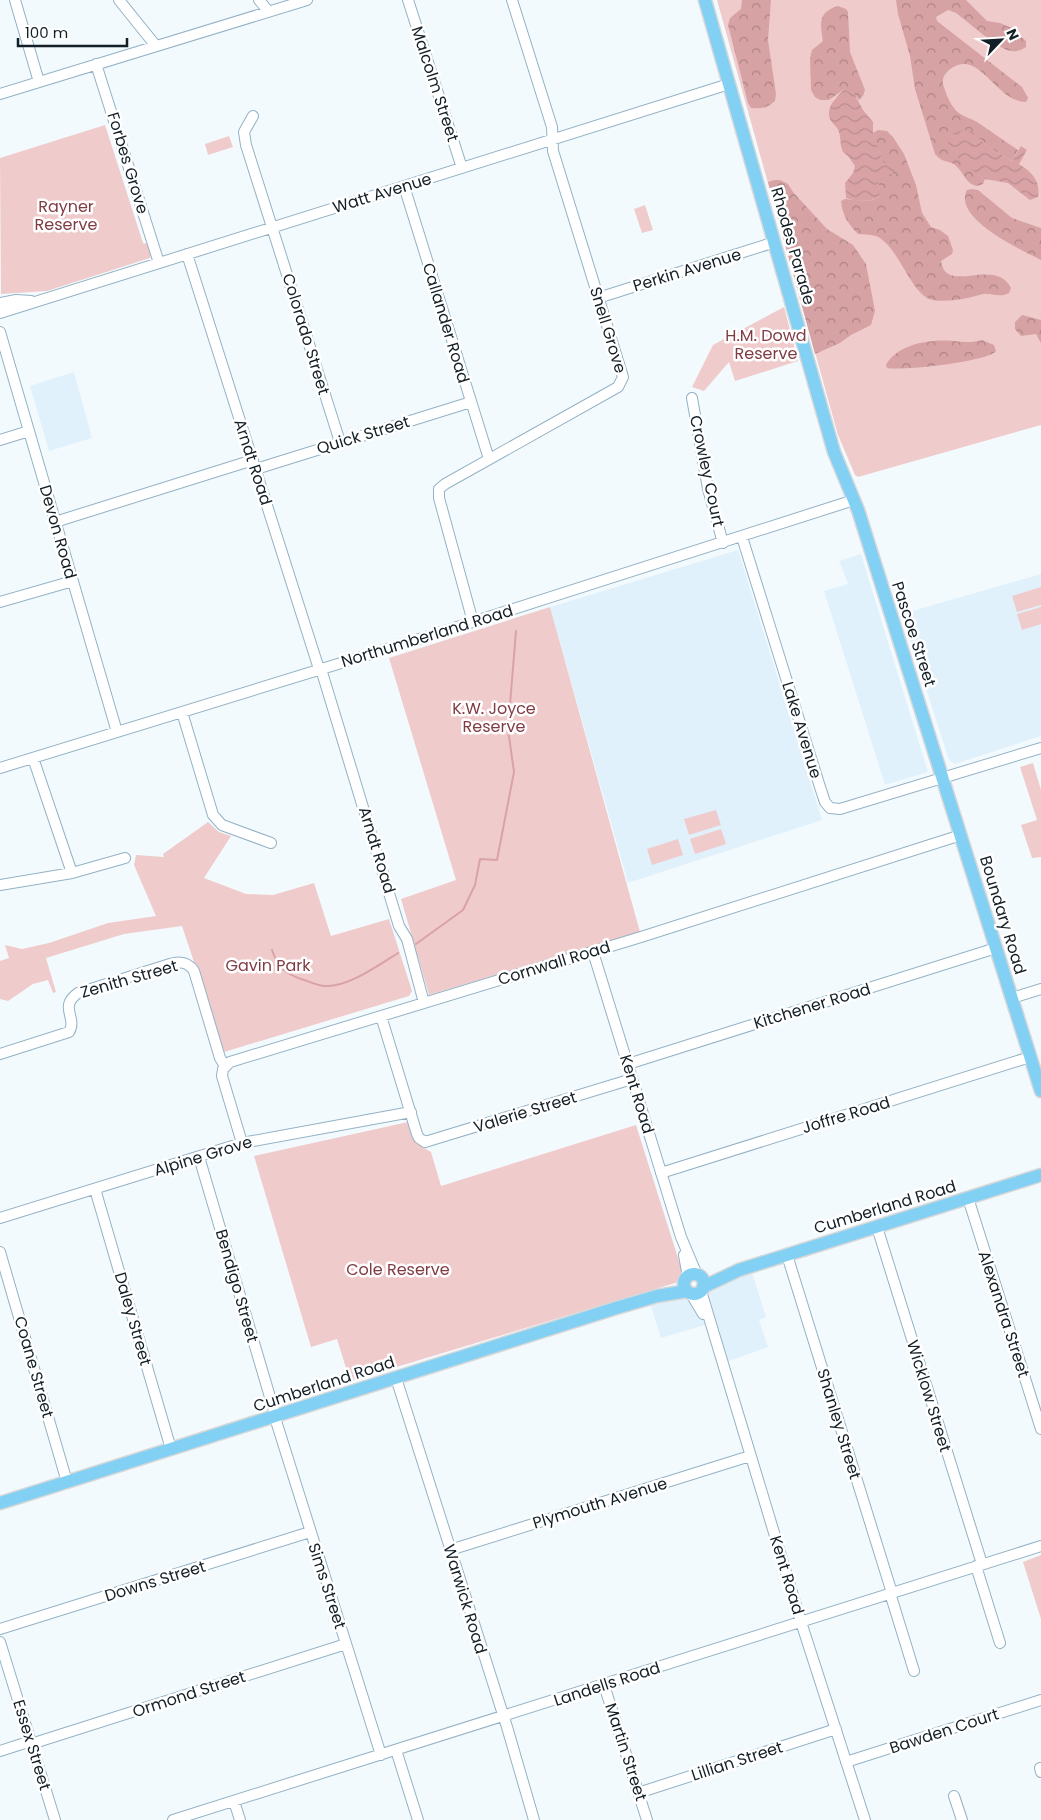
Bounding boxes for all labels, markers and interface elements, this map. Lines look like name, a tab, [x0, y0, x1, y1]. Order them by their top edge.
scale bar	[18, 15, 126, 47]
north arrow	[976, 15, 1026, 65]
text: 100 m	[25, 22, 68, 43]
street label: Malcolm Street	[406, 23, 465, 145]
text: N	[1001, 26, 1024, 44]
street label: Forbes Grove	[102, 109, 154, 217]
street label: Watt Avenue	[330, 167, 434, 219]
street label: Rhodes Parade	[765, 185, 821, 307]
park label: Rayner Reserve	[35, 195, 97, 236]
street label: Perkin Avenue	[630, 243, 744, 297]
street label: Callander Road	[417, 260, 475, 386]
street label: Colorado Street	[277, 271, 335, 398]
street label: Snell Grove	[584, 284, 632, 376]
park label: H.M. Dowd Reserve	[725, 324, 807, 365]
street label: Quick Street	[314, 410, 412, 460]
street label: Crowley Court	[684, 413, 730, 529]
street label: Arndt Road	[228, 416, 278, 508]
street label: Devon Road	[34, 482, 82, 582]
street label: Pascoe Street	[886, 578, 942, 690]
street label: Northumberland Road	[338, 599, 516, 673]
street label: Lake Avenue	[776, 679, 828, 781]
park label: K.W. Joyce Reserve	[452, 697, 536, 738]
street label: Arndt Road	[353, 804, 401, 896]
street label: Boundary Road	[974, 853, 1032, 977]
street label: Cornwall Road	[495, 935, 613, 991]
street label: Zenith Street	[78, 954, 180, 1004]
park label: Gavin Park	[226, 954, 311, 977]
street label: Kitchener Road	[751, 977, 873, 1035]
street label: Kent Road	[614, 1052, 660, 1136]
street label: Valerie Street	[471, 1085, 579, 1139]
street label: Joffre Road	[799, 1091, 893, 1139]
street label: Alpine Grove	[151, 1130, 255, 1182]
street label: Cumberland Road	[811, 1174, 959, 1240]
street label: Bendigo Street	[210, 1227, 264, 1346]
street label: Alexandra Street	[973, 1248, 1035, 1381]
park label: Cole Reserve	[346, 1258, 450, 1281]
street label: Daley Street	[109, 1270, 157, 1369]
street label: Coane Street	[9, 1314, 60, 1421]
street label: Wicklow Street	[901, 1337, 957, 1455]
street label: Cumberland Road	[250, 1350, 398, 1418]
street label: Shanley Street	[811, 1366, 867, 1482]
street label: Plymouth Avenue	[530, 1472, 670, 1534]
street label: Kent Road	[764, 1533, 810, 1617]
street label: Sims Street	[302, 1540, 352, 1632]
street label: Warwick Road	[437, 1541, 493, 1657]
street label: Downs Street	[102, 1555, 208, 1607]
street label: Landells Road	[551, 1656, 663, 1712]
street label: Ormond Street	[130, 1665, 249, 1723]
street label: Essex Street	[7, 1697, 57, 1793]
street label: Martin Street	[599, 1700, 653, 1804]
street label: Bawden Court	[886, 1702, 1002, 1759]
street label: Lillian Street	[688, 1735, 786, 1787]

